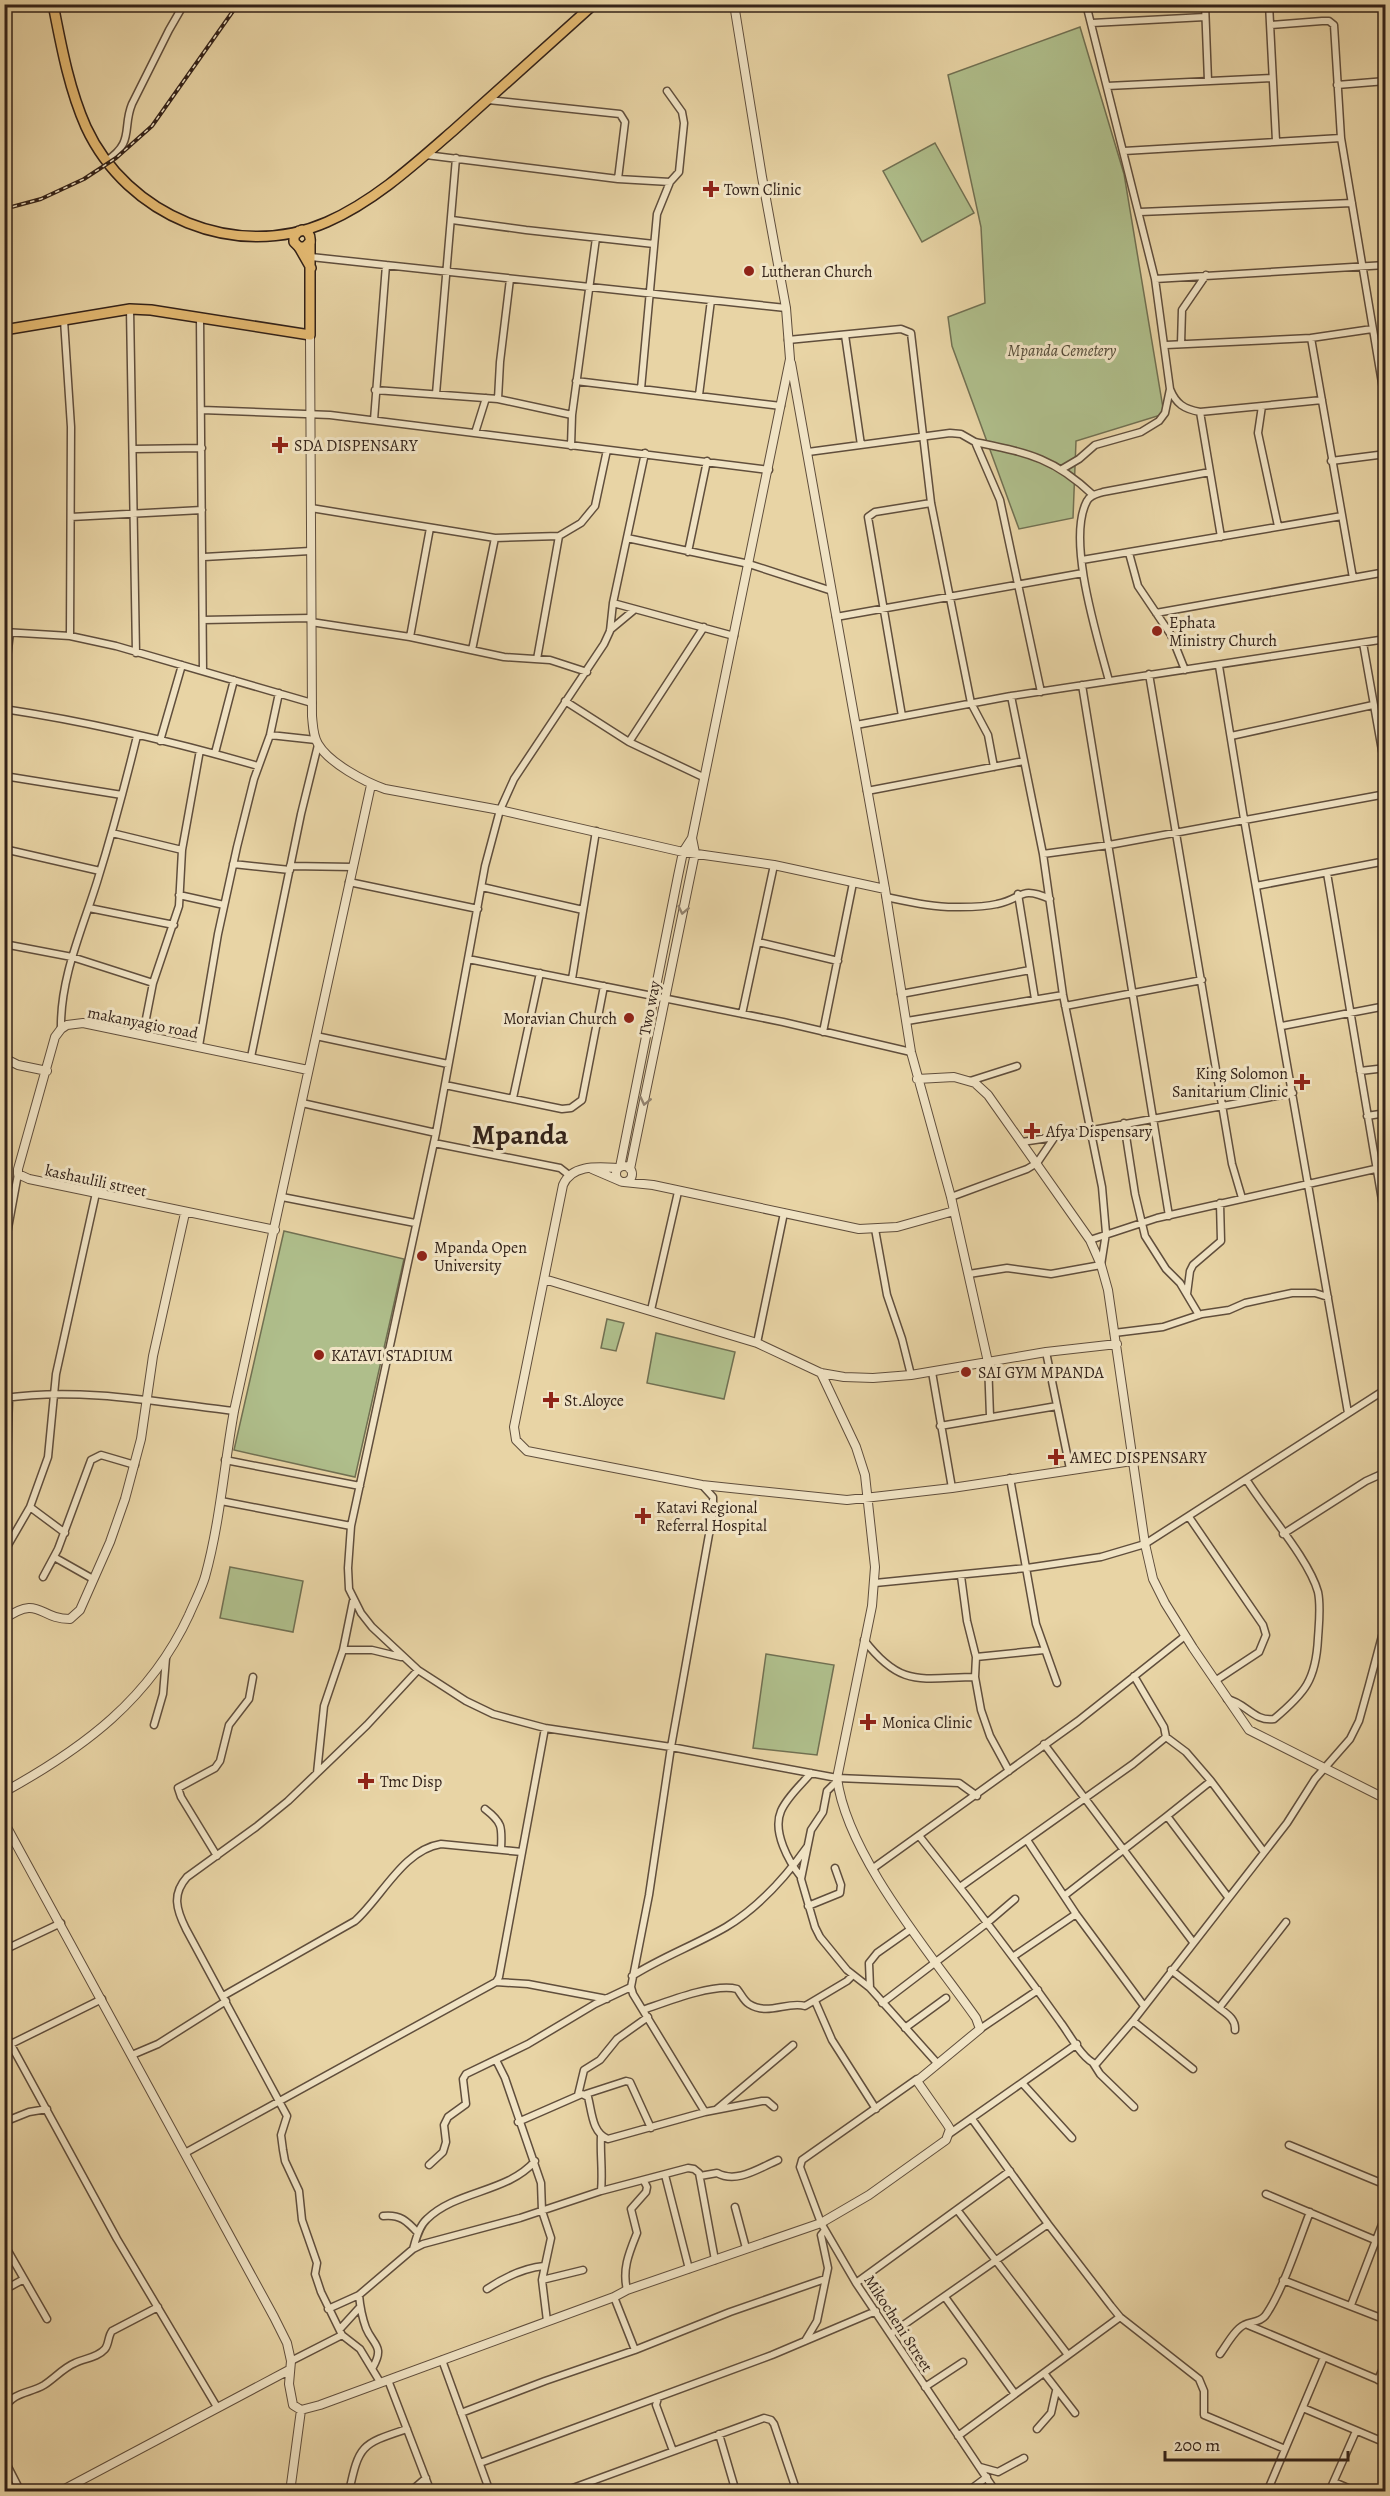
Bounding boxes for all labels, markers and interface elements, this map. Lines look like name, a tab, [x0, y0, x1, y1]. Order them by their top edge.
place label: Town Clinic	[724, 179, 801, 201]
marker: Town Clinic	[702, 180, 720, 198]
place label: Lutheran Church	[761, 261, 873, 283]
marker: Lutheran Church	[742, 264, 756, 278]
park label: Mpanda Cemetery	[1008, 340, 1116, 362]
place label: SDA DISPENSARY	[294, 435, 418, 457]
marker: SDA DISPENSARY	[271, 436, 289, 454]
place label: Ephata Ministry Church	[1169, 612, 1278, 652]
marker: Ephata Ministry Church	[1150, 624, 1164, 638]
one-way arrow	[677, 905, 690, 915]
street label: Two way	[634, 978, 666, 1037]
street label: makanyagio road	[86, 1001, 200, 1045]
place label: Moravian Church	[503, 1008, 617, 1030]
marker: Moravian Church	[622, 1011, 636, 1025]
place label: King Solomon Sanitarium Clinic	[1172, 1063, 1288, 1103]
marker: King Solomon Sanitarium Clinic	[1293, 1073, 1311, 1091]
one-way arrow	[639, 1096, 652, 1106]
district label: Mpanda	[472, 1116, 569, 1154]
place label: Afya Dispensary	[1045, 1121, 1153, 1143]
marker: Afya Dispensary	[1023, 1122, 1041, 1140]
street label: kashaulili street	[43, 1159, 149, 1202]
place label: Mpanda Open University	[434, 1237, 527, 1277]
marker: Mpanda Open University	[415, 1249, 429, 1263]
place label: KATAVI STADIUM	[331, 1345, 453, 1367]
marker: KATAVI STADIUM	[312, 1348, 326, 1362]
place label: SAI GYM MPANDA	[978, 1362, 1105, 1384]
marker: SAI GYM MPANDA	[959, 1365, 973, 1379]
place label: St.Aloyce	[564, 1390, 624, 1412]
marker: St.Aloyce	[542, 1391, 560, 1409]
place label: AMEC DISPENSARY	[1069, 1447, 1207, 1469]
marker: AMEC DISPENSARY	[1047, 1448, 1065, 1466]
place label: Katavi Regional Referral Hospital	[656, 1497, 767, 1537]
marker: Katavi Regional Referral Hospital	[634, 1507, 652, 1525]
place label: Monica Clinic	[882, 1712, 972, 1734]
marker: Monica Clinic	[859, 1713, 877, 1731]
place label: Tmc Disp	[380, 1771, 442, 1793]
marker: Tmc Disp	[357, 1772, 375, 1790]
street label: Mikocheni Street	[858, 2271, 938, 2376]
scale bar	[1165, 2424, 1348, 2462]
text: 200 m	[1174, 2433, 1220, 2457]

